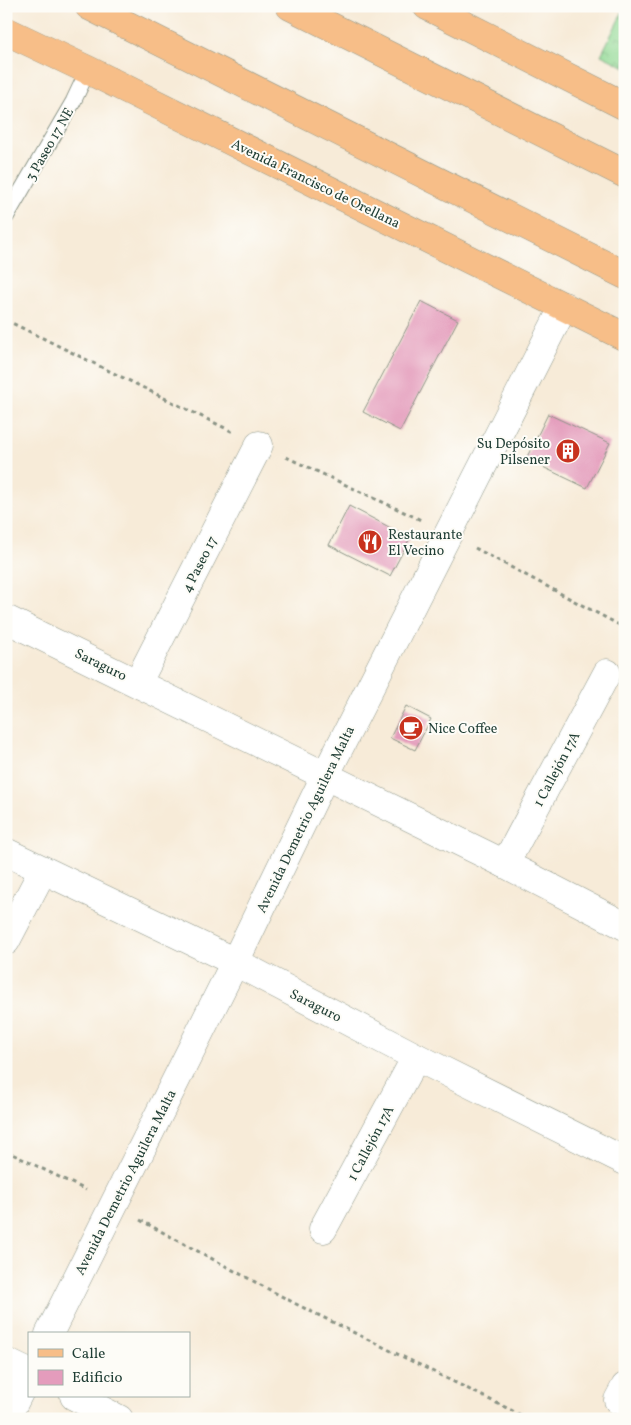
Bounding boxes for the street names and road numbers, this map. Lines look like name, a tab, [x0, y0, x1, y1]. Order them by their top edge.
street label: 3 Paseo 17 NE	[22, 105, 79, 185]
street label: Avenida Francisco de Orellana	[228, 135, 403, 234]
street label: 4 Paseo 17	[178, 533, 223, 596]
street label: Saraguro	[71, 645, 130, 686]
street label: Avenida Demetrio Aguilera Malta	[253, 723, 360, 916]
street label: 1 Callejón 17A	[530, 729, 585, 811]
street label: Saraguro	[286, 985, 345, 1027]
street label: Avenida Demetrio Aguilera Malta	[71, 1087, 182, 1279]
street label: 1 Callejón 17A	[344, 1103, 399, 1185]

